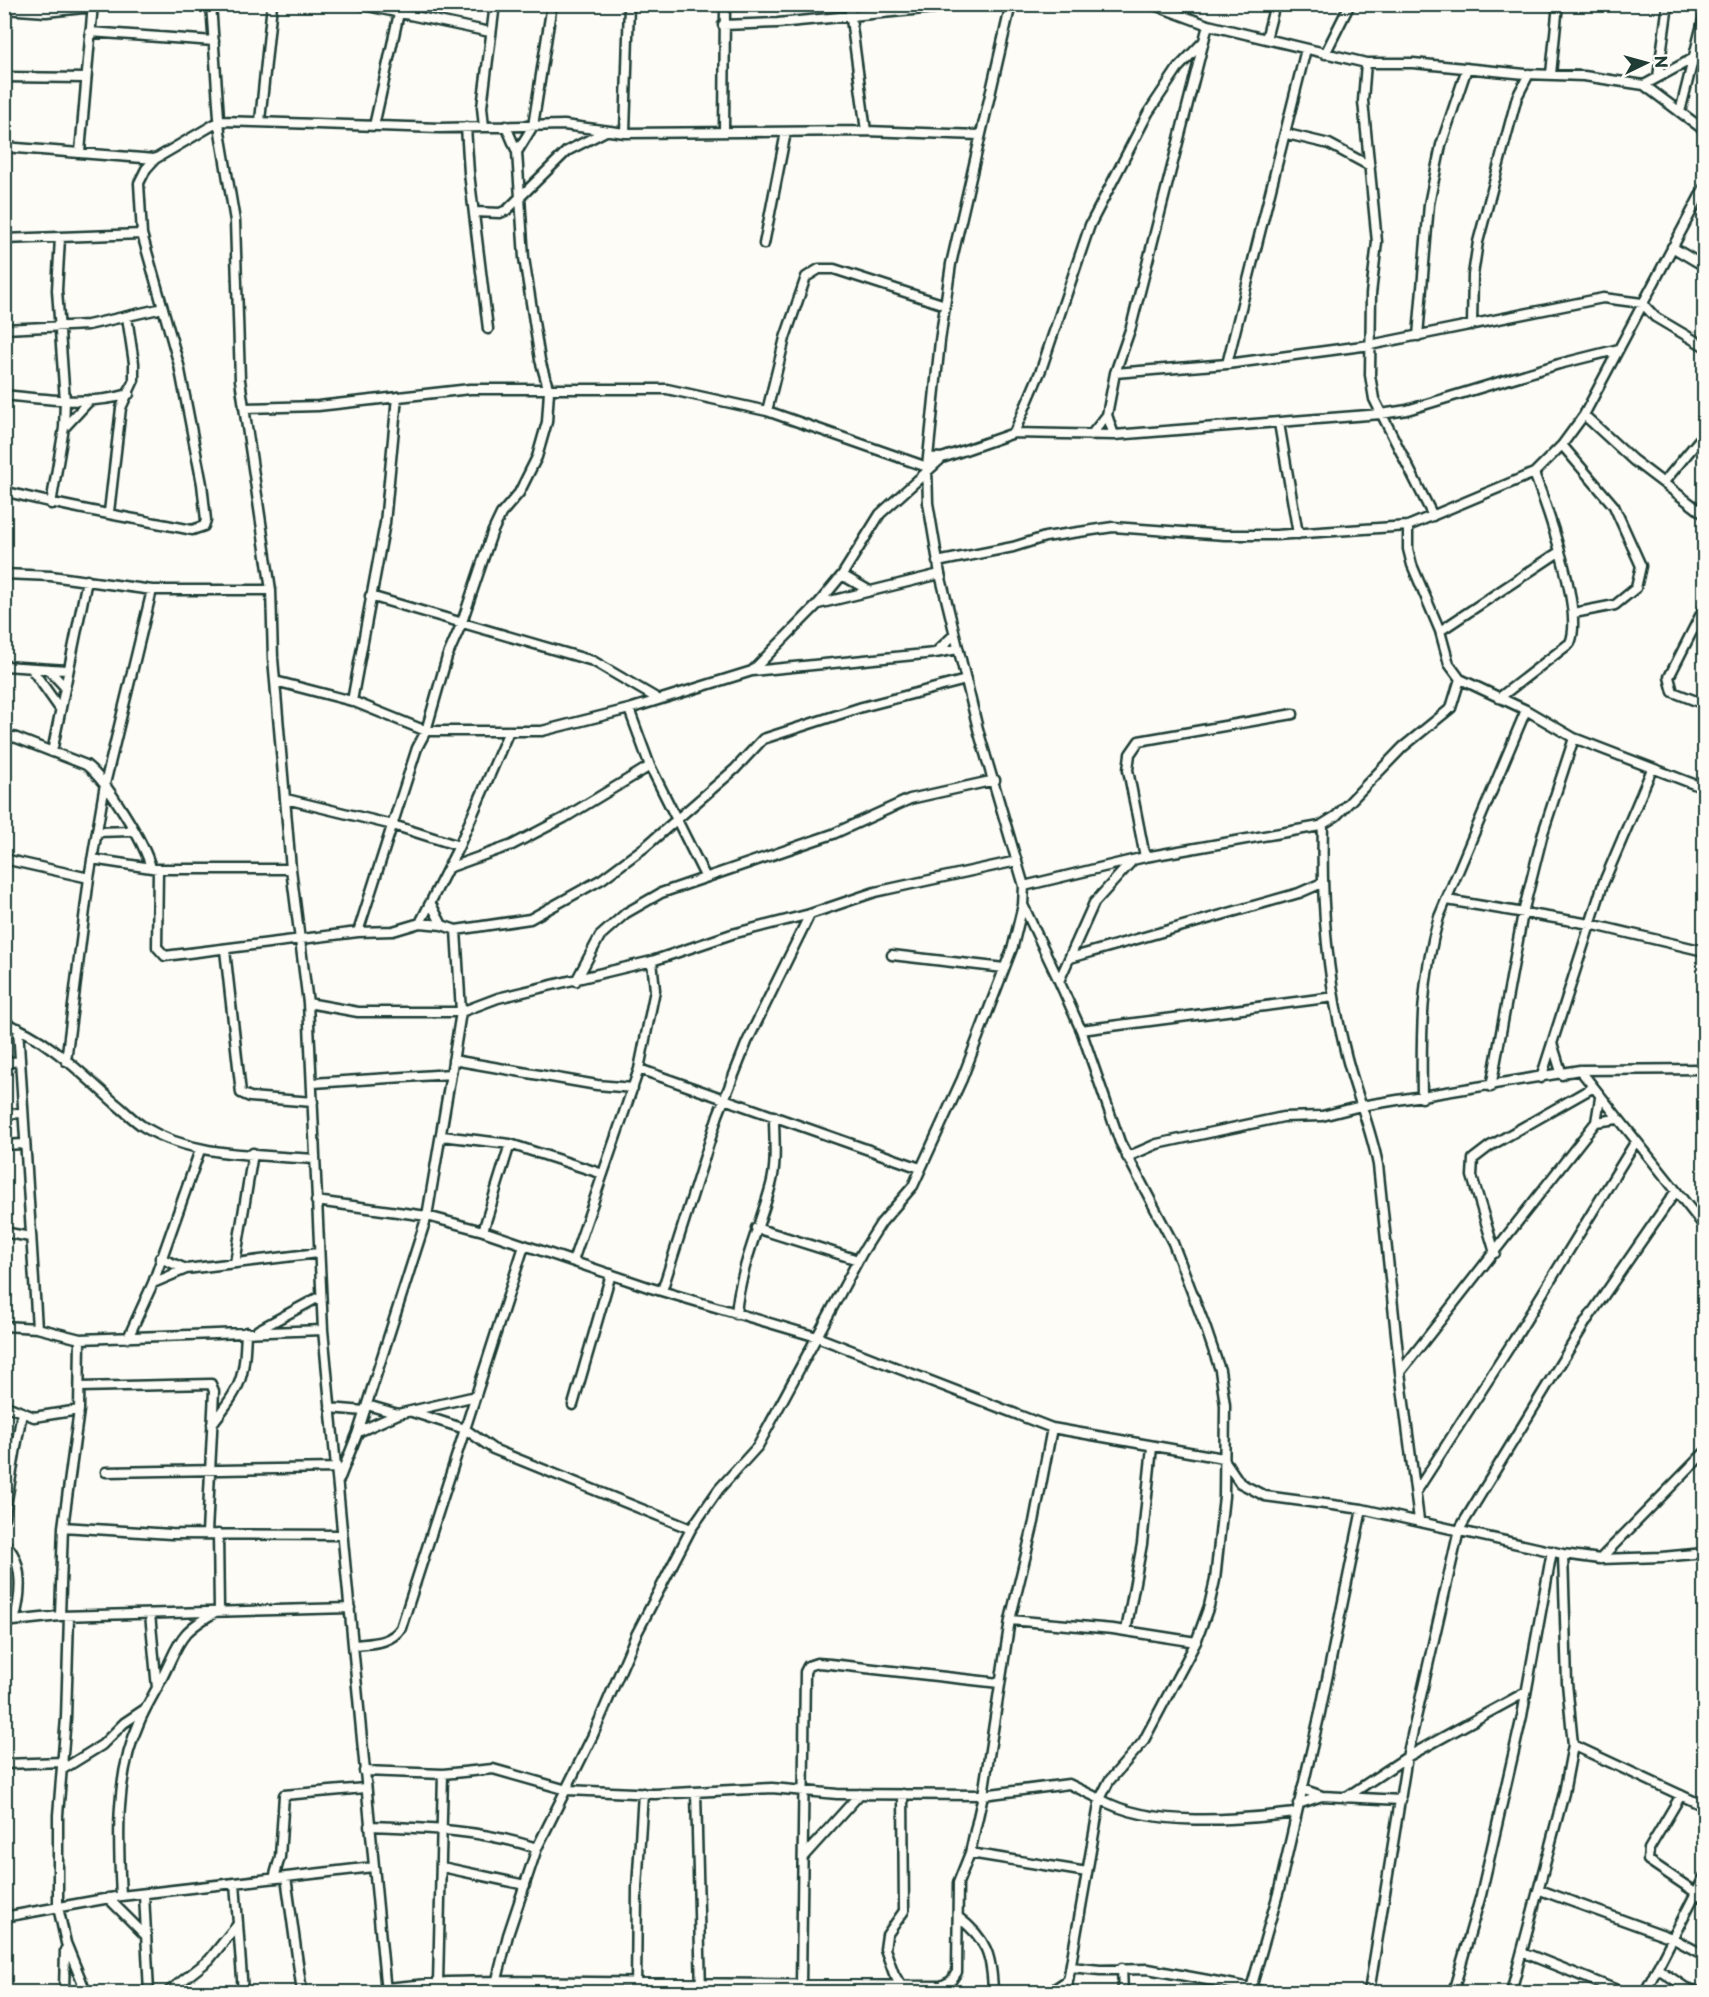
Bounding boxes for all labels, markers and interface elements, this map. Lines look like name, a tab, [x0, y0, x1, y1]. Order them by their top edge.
north arrow	[1616, 33, 1676, 93]
text: N	[1649, 54, 1674, 69]

